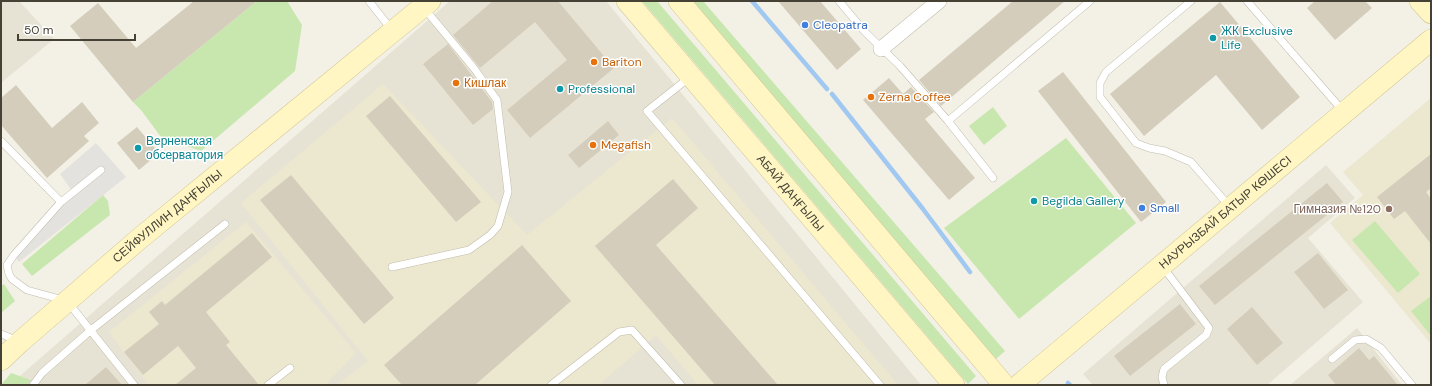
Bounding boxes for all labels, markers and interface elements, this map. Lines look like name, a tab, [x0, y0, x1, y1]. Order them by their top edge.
scale bar	[18, 16, 135, 42]
place label: Cleopatra	[813, 17, 868, 33]
marker: Cleopatra	[800, 20, 810, 30]
text: 50 m	[24, 22, 53, 38]
place label: ЖК Exclusive Life	[1221, 23, 1293, 53]
marker: ЖК Exclusive Life	[1208, 33, 1218, 43]
place label: Bariton	[602, 54, 642, 70]
marker: Bariton	[589, 57, 599, 67]
place label: Кишлак	[464, 75, 507, 91]
marker: Кишлак	[451, 78, 461, 88]
place label: Professional	[568, 81, 635, 97]
marker: Professional	[555, 84, 565, 94]
place label: Zerna Coffee	[879, 89, 951, 105]
marker: Zerna Coffee	[866, 92, 876, 102]
place label: Верненская обсерватория	[146, 133, 223, 163]
place label: Megafish	[601, 137, 651, 153]
marker: Megafish	[588, 140, 598, 150]
marker: Верненская обсерватория	[133, 143, 143, 153]
street label: АБАЙ ДАҢҒЫЛЫ	[753, 151, 828, 235]
street label: НАУРЫЗБАЙ БАТЫР КӨШЕСІ	[1156, 152, 1295, 272]
street label: СЕЙФУЛЛИН ДАҢҒЫЛЫ	[109, 166, 226, 266]
place label: Begilda Gallery	[1042, 193, 1125, 209]
marker: Begilda Gallery	[1029, 196, 1039, 206]
place label: Small	[1150, 200, 1180, 216]
place label: Гимназия №120	[1294, 201, 1381, 217]
marker: Small	[1137, 203, 1147, 213]
marker: Гимназия №120	[1384, 204, 1394, 214]

